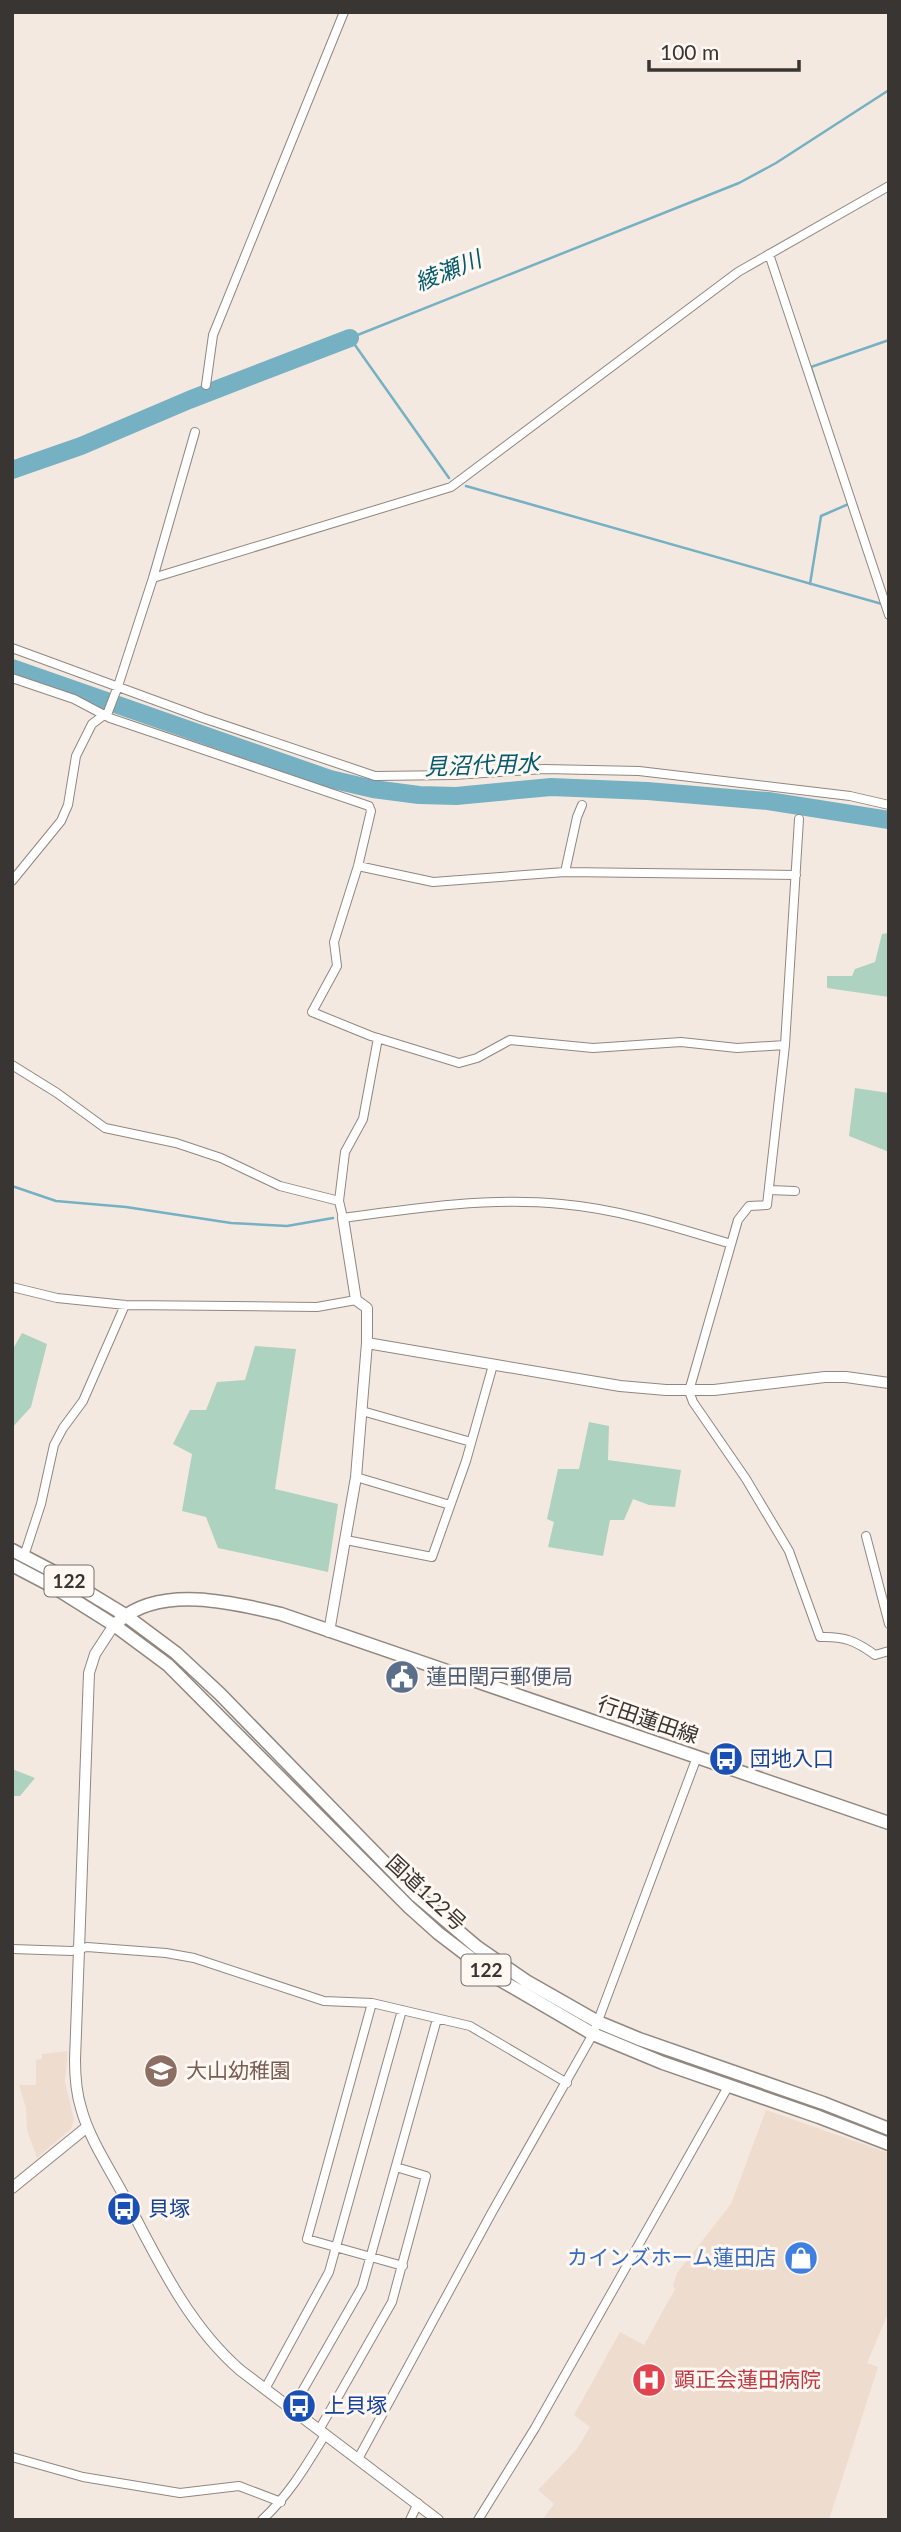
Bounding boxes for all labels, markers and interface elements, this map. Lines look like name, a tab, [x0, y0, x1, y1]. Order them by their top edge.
scale bar	[649, 28, 800, 72]
text: 100 m	[660, 39, 719, 64]
water label: 綾瀬川	[410, 243, 488, 296]
water label: 見沼代用水	[424, 748, 543, 780]
road number: 122	[44, 1566, 94, 1596]
public building icon: 蓮田閏戸郵便局	[383, 1658, 421, 1696]
place label: 蓮田閏戸郵便局	[426, 1663, 573, 1688]
street label: 行田蓮田線	[595, 1690, 702, 1747]
bus stop icon: 団地入口	[707, 1740, 745, 1778]
place label: 団地入口	[750, 1745, 834, 1770]
street label: 国道122号	[382, 1849, 472, 1935]
road number: 122	[462, 1954, 510, 1986]
school or university icon: 大山幼稚園	[142, 2052, 180, 2090]
place label: 大山幼稚園	[186, 2057, 291, 2082]
bus stop icon: 貝塚	[105, 2190, 143, 2228]
place label: 貝塚	[148, 2195, 190, 2220]
shop icon: カインズホーム蓮田店	[782, 2239, 820, 2277]
place label: カインズホーム蓮田店	[567, 2244, 776, 2269]
hospital icon: 顕正会蓮田病院	[630, 2361, 668, 2399]
place label: 顕正会蓮田病院	[674, 2366, 821, 2391]
bus stop icon: 上貝塚	[280, 2387, 318, 2425]
place label: 上貝塚	[324, 2392, 387, 2417]

